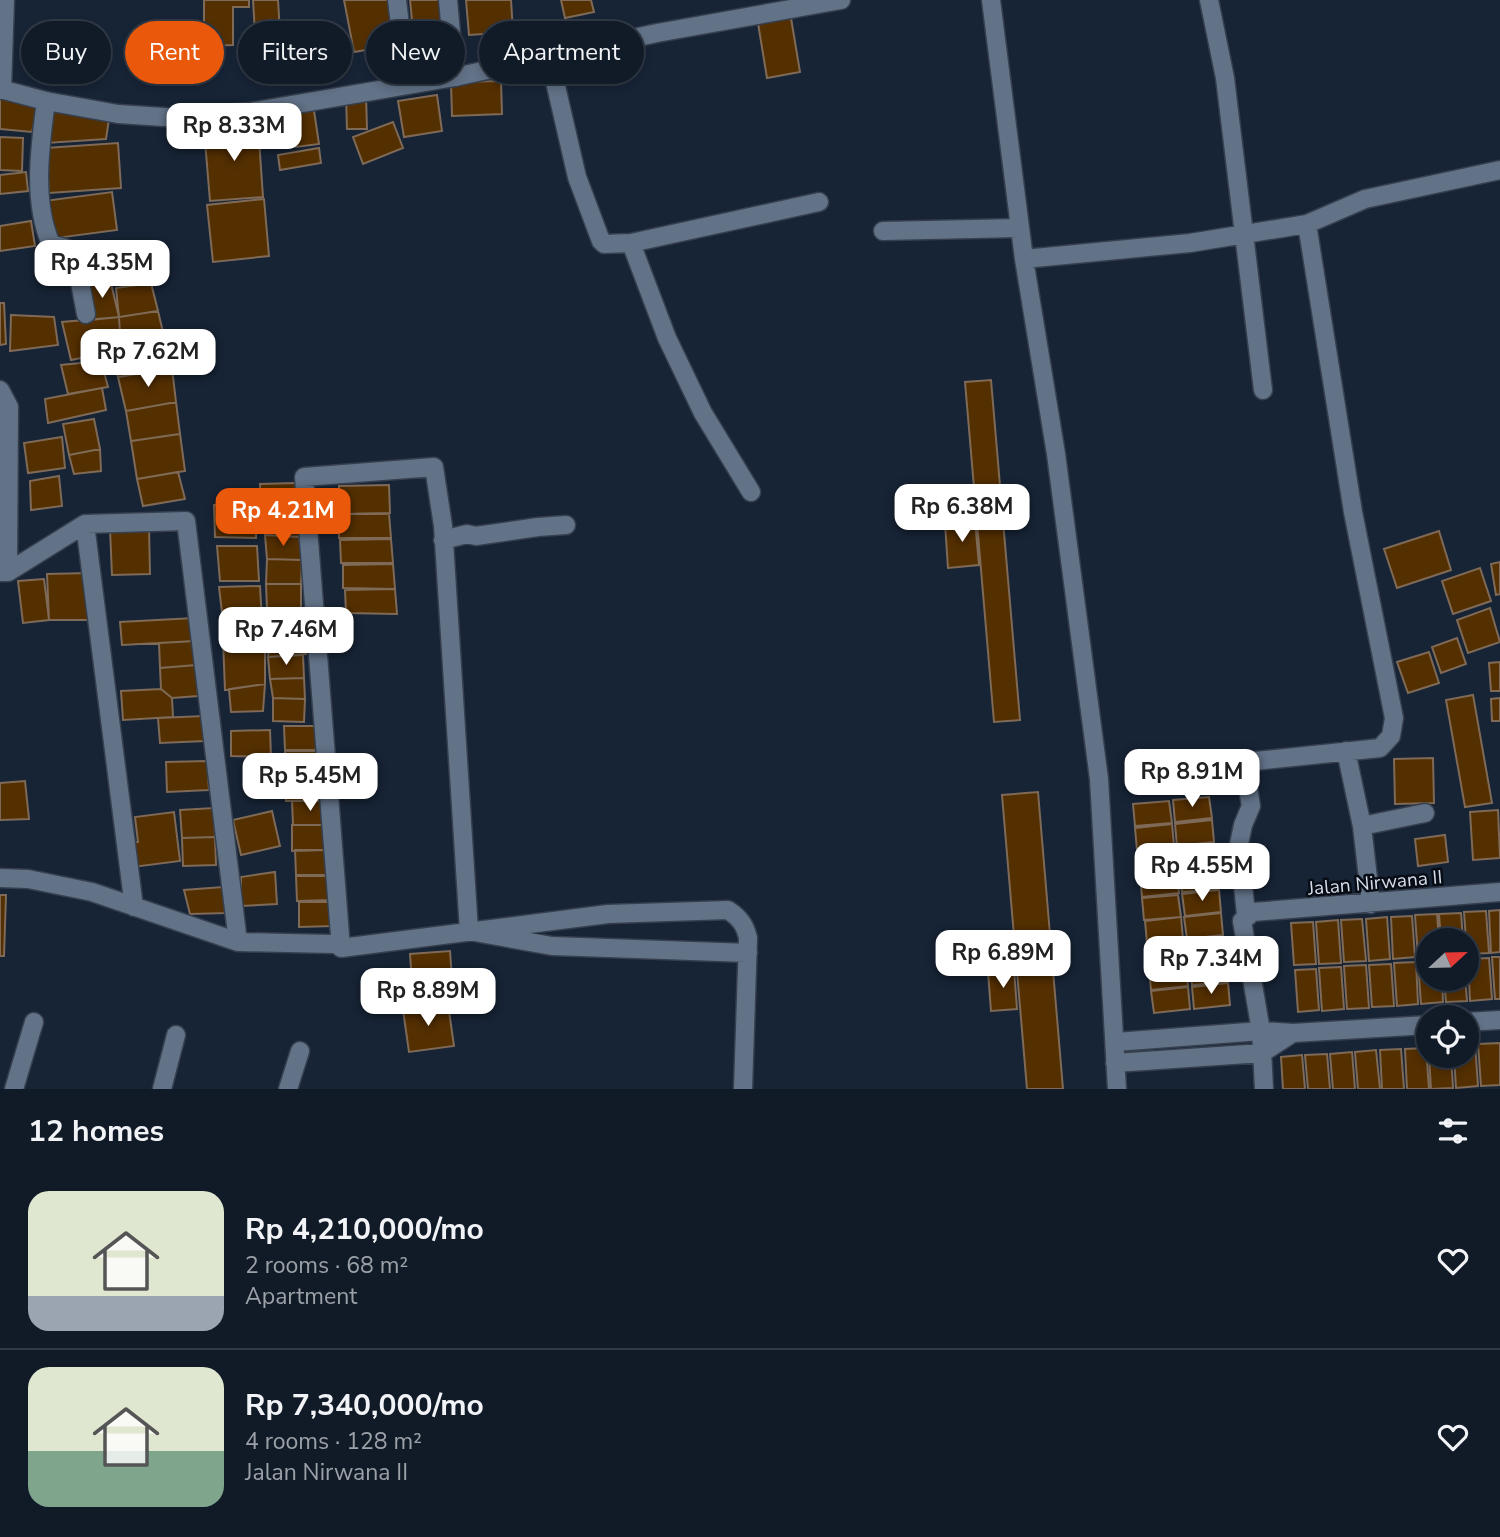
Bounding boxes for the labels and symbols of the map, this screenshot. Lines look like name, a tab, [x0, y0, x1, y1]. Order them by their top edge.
pin: Rp 8.33M	[162, 104, 306, 163]
pin: Rp 4.35M	[30, 240, 174, 300]
pin: Rp 7.62M	[76, 330, 220, 389]
pin: Rp 6.38M	[890, 484, 1034, 544]
pin: Rp 4.21M	[211, 489, 355, 548]
pin: Rp 7.46M	[214, 608, 358, 667]
pin: Rp 8.91M	[1120, 750, 1264, 809]
pin: Rp 5.45M	[238, 754, 382, 813]
pin: Rp 4.55M	[1130, 844, 1274, 903]
street label: Jalan Nirwana II	[1306, 864, 1443, 902]
north arrow	[1416, 928, 1479, 990]
pin: Rp 6.89M	[931, 930, 1075, 990]
pin: Rp 7.34M	[1139, 936, 1283, 996]
pin: Rp 8.89M	[356, 968, 500, 1028]

